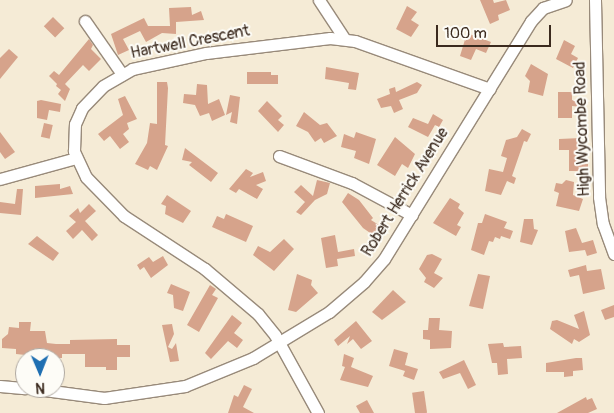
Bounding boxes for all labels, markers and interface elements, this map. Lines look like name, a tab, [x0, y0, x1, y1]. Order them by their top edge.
scale bar	[439, 15, 554, 47]
street label: Hartwell Crescent	[129, 21, 251, 63]
text: 100 m	[444, 24, 487, 43]
street label: High Wycombe Road	[570, 61, 594, 197]
street label: Robert Herrick Avenue	[358, 124, 452, 260]
north arrow	[15, 348, 65, 398]
text: N	[35, 379, 45, 396]

